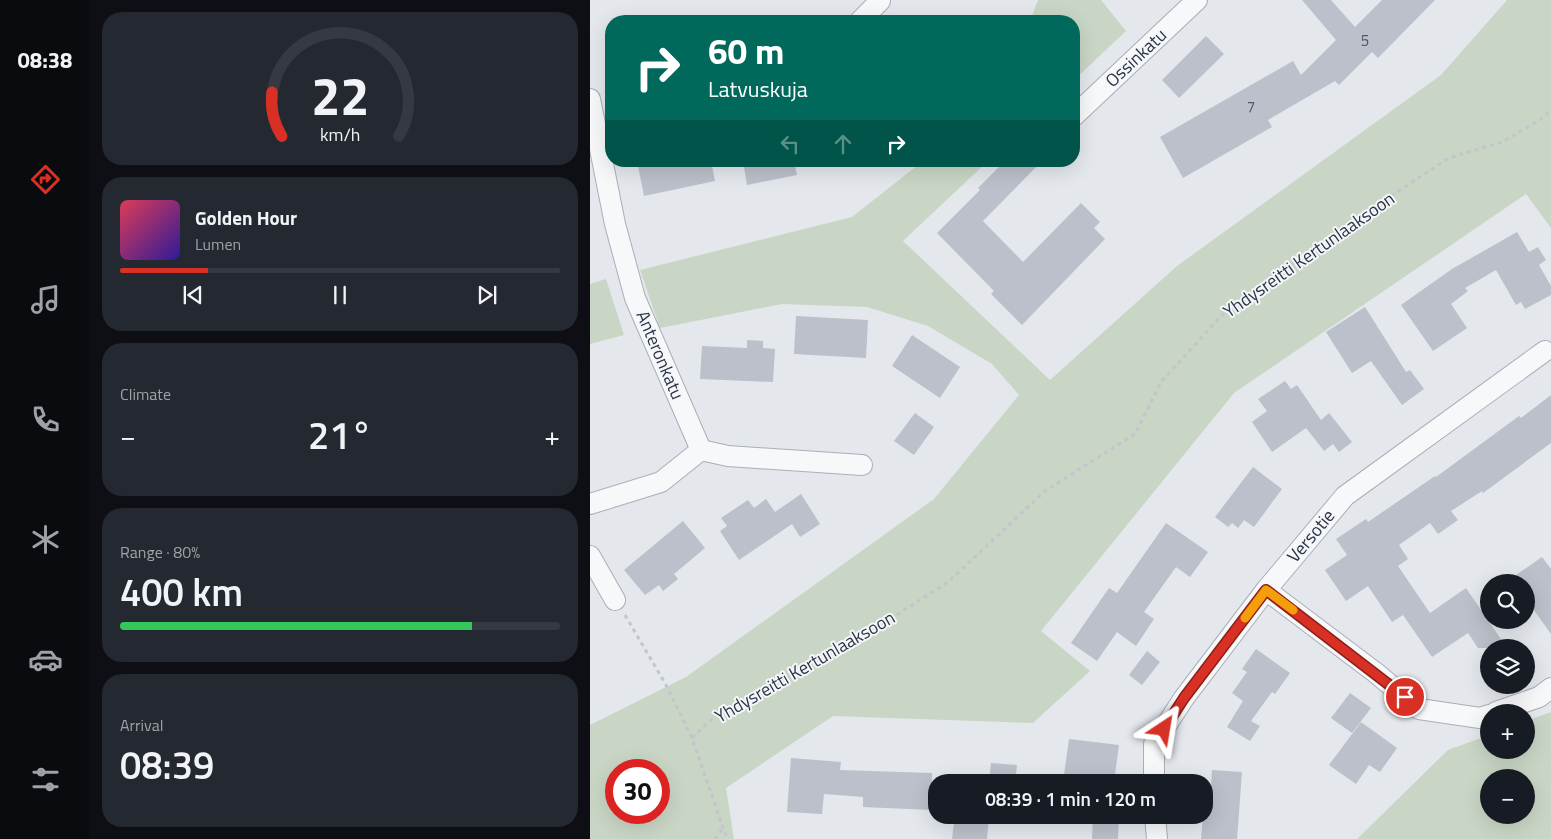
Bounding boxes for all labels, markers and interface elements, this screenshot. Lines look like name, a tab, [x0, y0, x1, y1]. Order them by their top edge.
street label: Ossinkatu	[1099, 22, 1173, 93]
text: 60 m	[708, 24, 784, 78]
house number: 5	[1361, 29, 1369, 52]
icon: right	[625, 35, 690, 100]
text: 08:38	[18, 43, 72, 77]
text: 22	[311, 56, 369, 135]
text: Latvuskuja	[708, 72, 808, 106]
house number: 7	[1247, 95, 1255, 118]
text: km/h	[320, 121, 360, 148]
icon: left	[776, 130, 804, 158]
icon: ahead	[829, 130, 857, 158]
icon: right	[882, 130, 910, 158]
icon: directions	[28, 162, 63, 197]
street label: Yhdysreitti Kertunlaaksoon	[1217, 185, 1400, 324]
text: Golden Hour	[195, 203, 297, 232]
text: Lumen	[195, 232, 241, 256]
icon: previous	[179, 281, 207, 309]
icon: pause	[326, 281, 354, 309]
icon: next	[473, 281, 501, 309]
icon: music	[28, 282, 63, 317]
street label: Anteronkatu	[630, 306, 691, 404]
text: Climate	[120, 382, 171, 406]
icon: phone	[28, 402, 63, 437]
text: 21°	[308, 406, 372, 464]
text: −	[120, 414, 136, 457]
text: +	[544, 414, 560, 457]
street label: Versotie	[1280, 503, 1341, 568]
icon: climate	[28, 522, 63, 557]
text: Range · 80%	[120, 540, 200, 564]
text: 400 km	[120, 563, 243, 621]
map controls	[1480, 574, 1535, 824]
button: search	[1480, 574, 1535, 629]
street label: Yhdysreitti Kertunlaaksoon	[710, 604, 900, 729]
button: layers	[1480, 639, 1535, 694]
icon: car	[28, 642, 63, 677]
pin	[1384, 676, 1426, 718]
icon: arrive	[1391, 683, 1419, 711]
position arrow	[1137, 702, 1189, 754]
button: +	[1480, 704, 1535, 759]
text: Arrival	[120, 713, 163, 737]
text: 08:39	[120, 736, 214, 794]
speed limit sign: 30	[605, 759, 670, 824]
icon: filters	[28, 762, 63, 797]
button: −	[1480, 769, 1535, 824]
text: 08:39 · 1 min · 120 m	[985, 784, 1156, 813]

